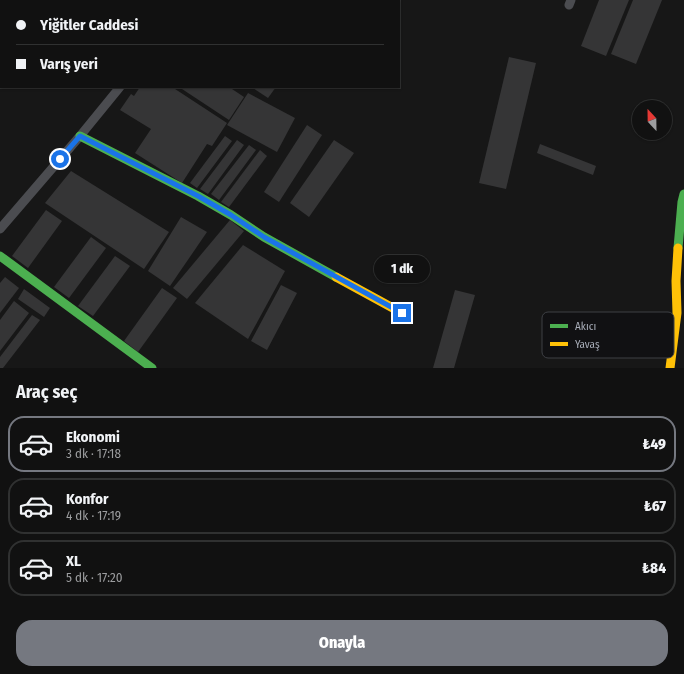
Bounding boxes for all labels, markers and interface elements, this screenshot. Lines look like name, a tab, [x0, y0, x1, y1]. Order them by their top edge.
text: Yiğitler Caddesi	[40, 16, 138, 34]
text: Varış yeri	[40, 55, 98, 73]
north arrow	[632, 100, 672, 140]
map controls	[632, 100, 672, 140]
route start	[51, 150, 69, 168]
callout: 1 dk	[374, 255, 430, 283]
text: 1 dk	[391, 261, 413, 276]
route end	[393, 304, 411, 322]
legend	[542, 312, 674, 358]
text: Akıcı	[575, 320, 596, 333]
text: Yavaş	[575, 338, 600, 351]
text: Araç seç	[16, 381, 77, 403]
icon: car	[18, 426, 54, 462]
text: Ekonomi	[66, 428, 120, 446]
text: ₺49	[643, 435, 666, 453]
text: 3 dk · 17:18	[66, 446, 121, 461]
icon: car	[18, 488, 54, 524]
text: Konfor	[66, 490, 109, 508]
text: ₺67	[644, 497, 666, 515]
text: 4 dk · 17:19	[66, 508, 121, 523]
icon: car	[18, 550, 54, 586]
text: XL	[66, 552, 81, 570]
text: ₺84	[642, 559, 666, 577]
text: 5 dk · 17:20	[66, 570, 123, 585]
button: Onayla	[16, 620, 668, 666]

